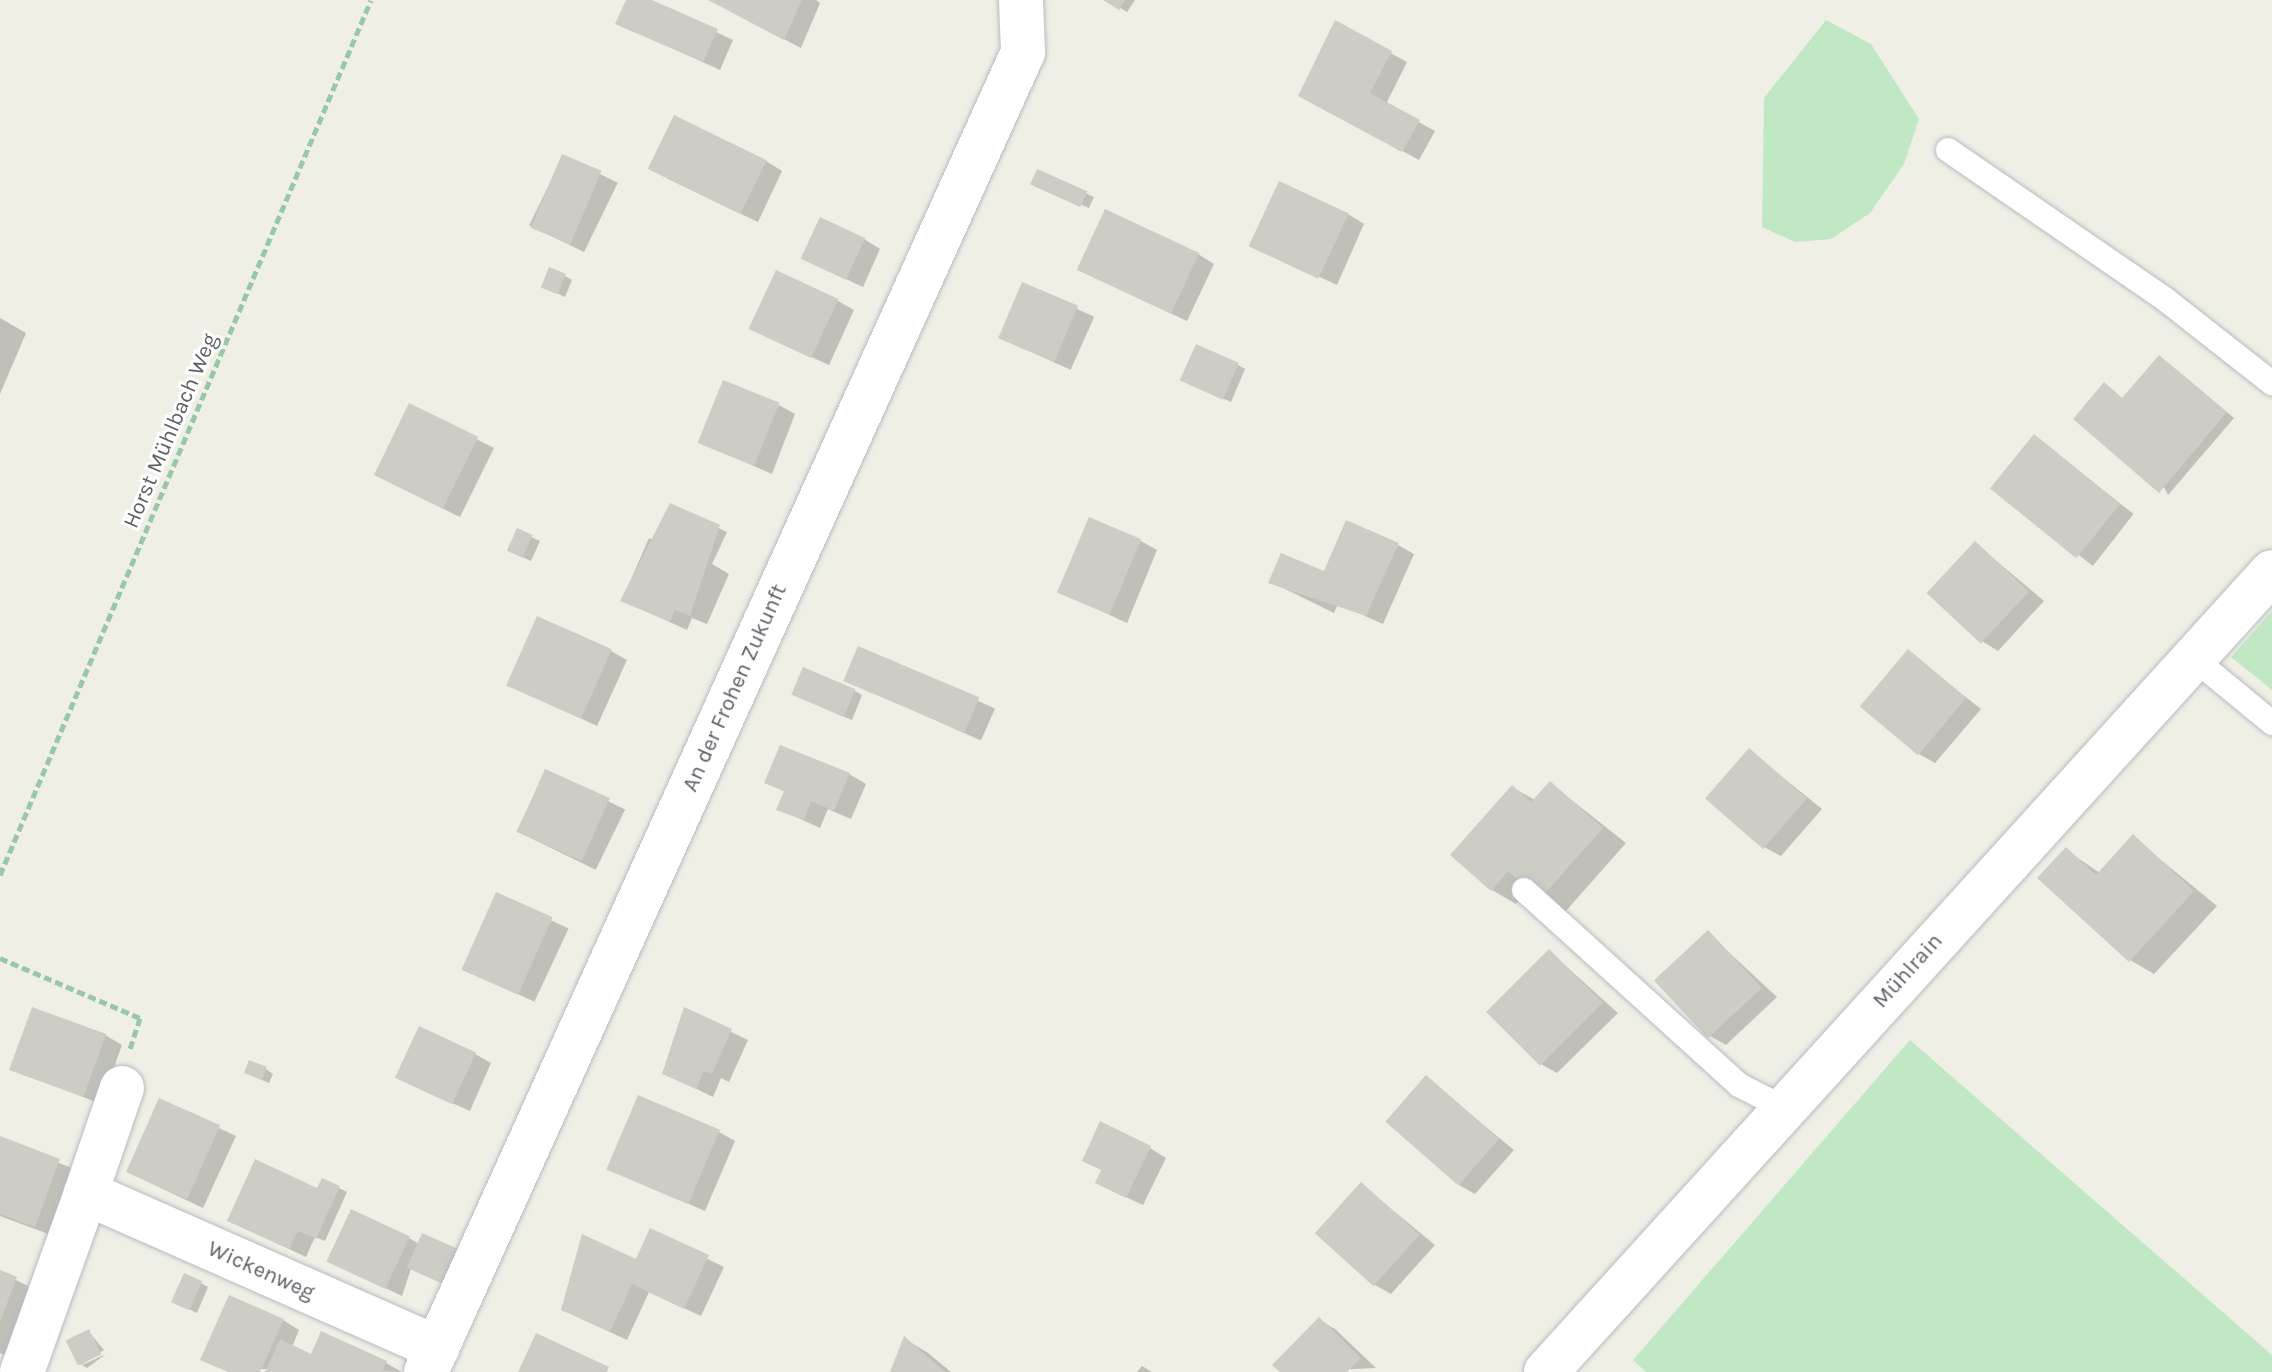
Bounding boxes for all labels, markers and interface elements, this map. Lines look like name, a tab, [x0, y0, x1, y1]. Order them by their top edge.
street label: Horst Mühlbach Weg	[118, 330, 224, 532]
street label: An der Frohen Zukunft	[677, 580, 793, 796]
street label: Mühlrain	[1868, 928, 1948, 1014]
street label: Wickenweg	[203, 1236, 319, 1306]

